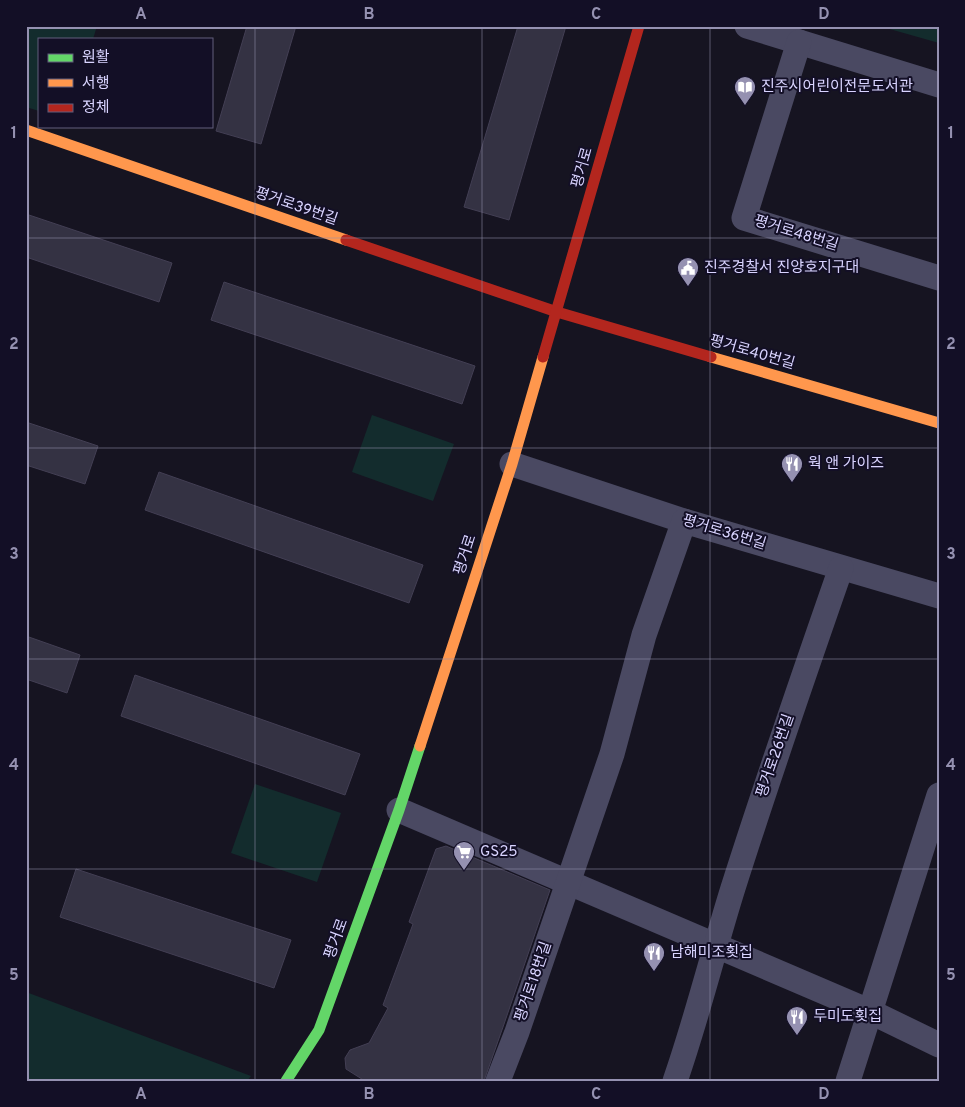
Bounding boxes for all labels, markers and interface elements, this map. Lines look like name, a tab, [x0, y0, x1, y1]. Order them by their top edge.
text: A	[135, 5, 147, 25]
text: B	[363, 5, 375, 25]
text: C	[591, 5, 601, 25]
text: D	[818, 5, 830, 25]
legend	[38, 38, 212, 128]
text: 원활	[82, 49, 110, 68]
text: 서행	[82, 75, 110, 94]
library icon: 진주시어린이전문도서관	[733, 75, 757, 106]
place label: 진주시어린이전문도서관	[761, 78, 913, 97]
text: 정체	[82, 99, 110, 118]
text: 1	[11, 124, 17, 144]
text: 1	[948, 124, 954, 144]
street label: 평거로	[568, 145, 598, 191]
street label: 평거로39번길	[252, 184, 340, 230]
street label: 평거로48번길	[751, 212, 841, 256]
public building icon: 진주경찰서 진양호지구대	[676, 256, 700, 287]
place label: 진주경찰서 진양호지구대	[704, 259, 859, 278]
street label: 평거로40번길	[707, 332, 797, 374]
text: 2	[9, 335, 19, 355]
text: 2	[946, 335, 956, 355]
restaurant icon: 웍 앤 가이즈	[780, 452, 804, 483]
place label: 웍 앤 가이즈	[808, 455, 884, 474]
street label: 평거로36번길	[680, 511, 768, 555]
street label: 평거로	[451, 532, 481, 578]
text: 3	[9, 545, 19, 565]
text: 3	[946, 545, 956, 565]
street label: 평거로26번길	[753, 712, 799, 800]
text: 4	[9, 756, 19, 776]
text: 4	[946, 756, 956, 776]
supermarket icon: GS25	[452, 840, 476, 871]
place label: GS25	[480, 843, 518, 862]
street label: 평거로	[321, 916, 353, 962]
street label: 평거로18번길	[511, 939, 557, 1025]
restaurant icon: 남해미조횟집	[642, 941, 666, 972]
place label: 남해미조횟집	[670, 943, 753, 963]
text: 5	[9, 966, 19, 986]
text: 5	[946, 966, 956, 986]
restaurant icon: 두미도횟집	[785, 1005, 809, 1036]
place label: 두미도횟집	[813, 1007, 882, 1027]
text: A	[135, 1085, 147, 1105]
text: B	[363, 1085, 375, 1105]
text: C	[591, 1085, 601, 1105]
text: D	[818, 1085, 830, 1105]

